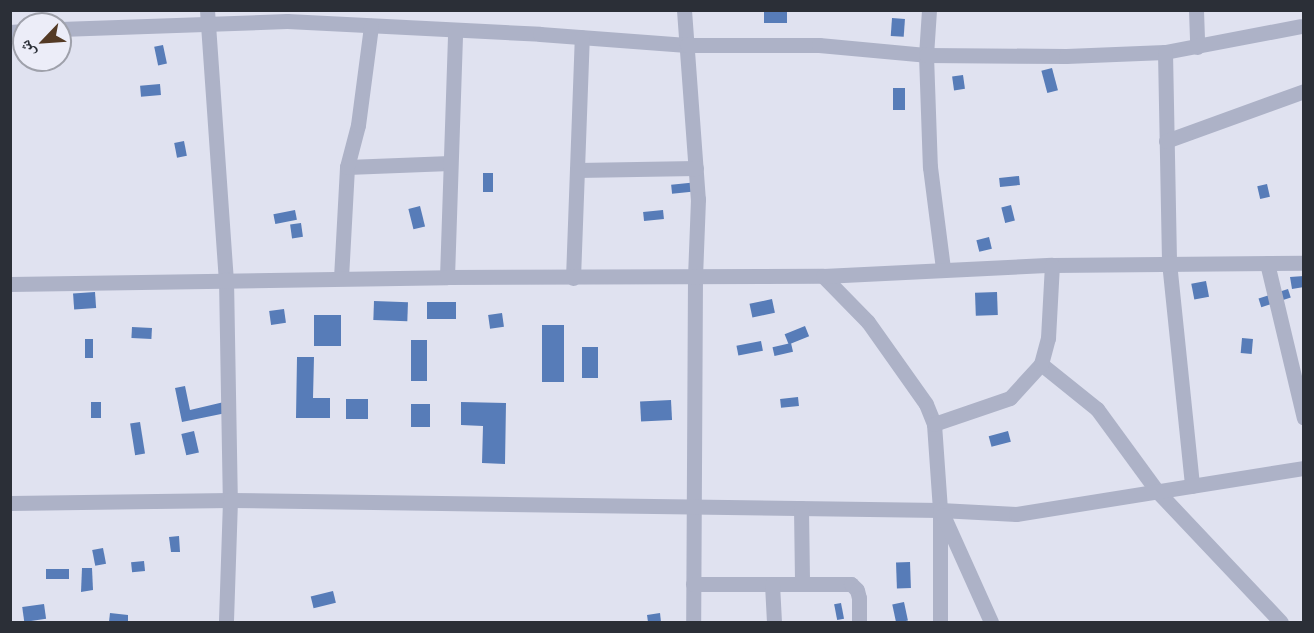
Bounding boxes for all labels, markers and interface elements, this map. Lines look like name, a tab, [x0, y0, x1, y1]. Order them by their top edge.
north arrow	[12, 12, 72, 72]
text: ش	[14, 36, 41, 61]

